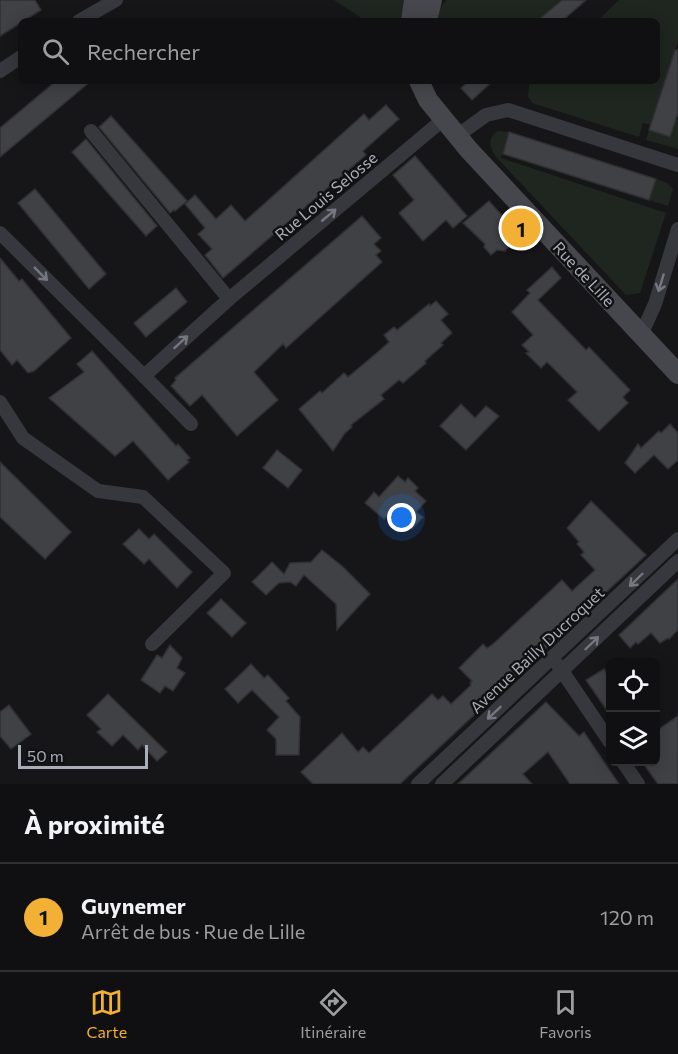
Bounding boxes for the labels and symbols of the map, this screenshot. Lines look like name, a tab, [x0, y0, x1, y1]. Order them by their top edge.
street label: Rue Louis Selosse	[271, 147, 381, 244]
pin: 1	[502, 206, 540, 250]
one-way arrow	[321, 208, 336, 222]
street label: Rue de Lille	[550, 237, 619, 310]
one-way arrow	[34, 267, 49, 282]
one-way arrow	[655, 273, 666, 292]
one-way arrow	[174, 335, 189, 349]
your location	[387, 503, 416, 532]
one-way arrow	[628, 572, 643, 587]
street label: Avenue Bailly Ducroquet	[466, 582, 608, 717]
one-way arrow	[584, 637, 599, 651]
one-way arrow	[486, 706, 501, 721]
scale bar	[18, 742, 148, 770]

